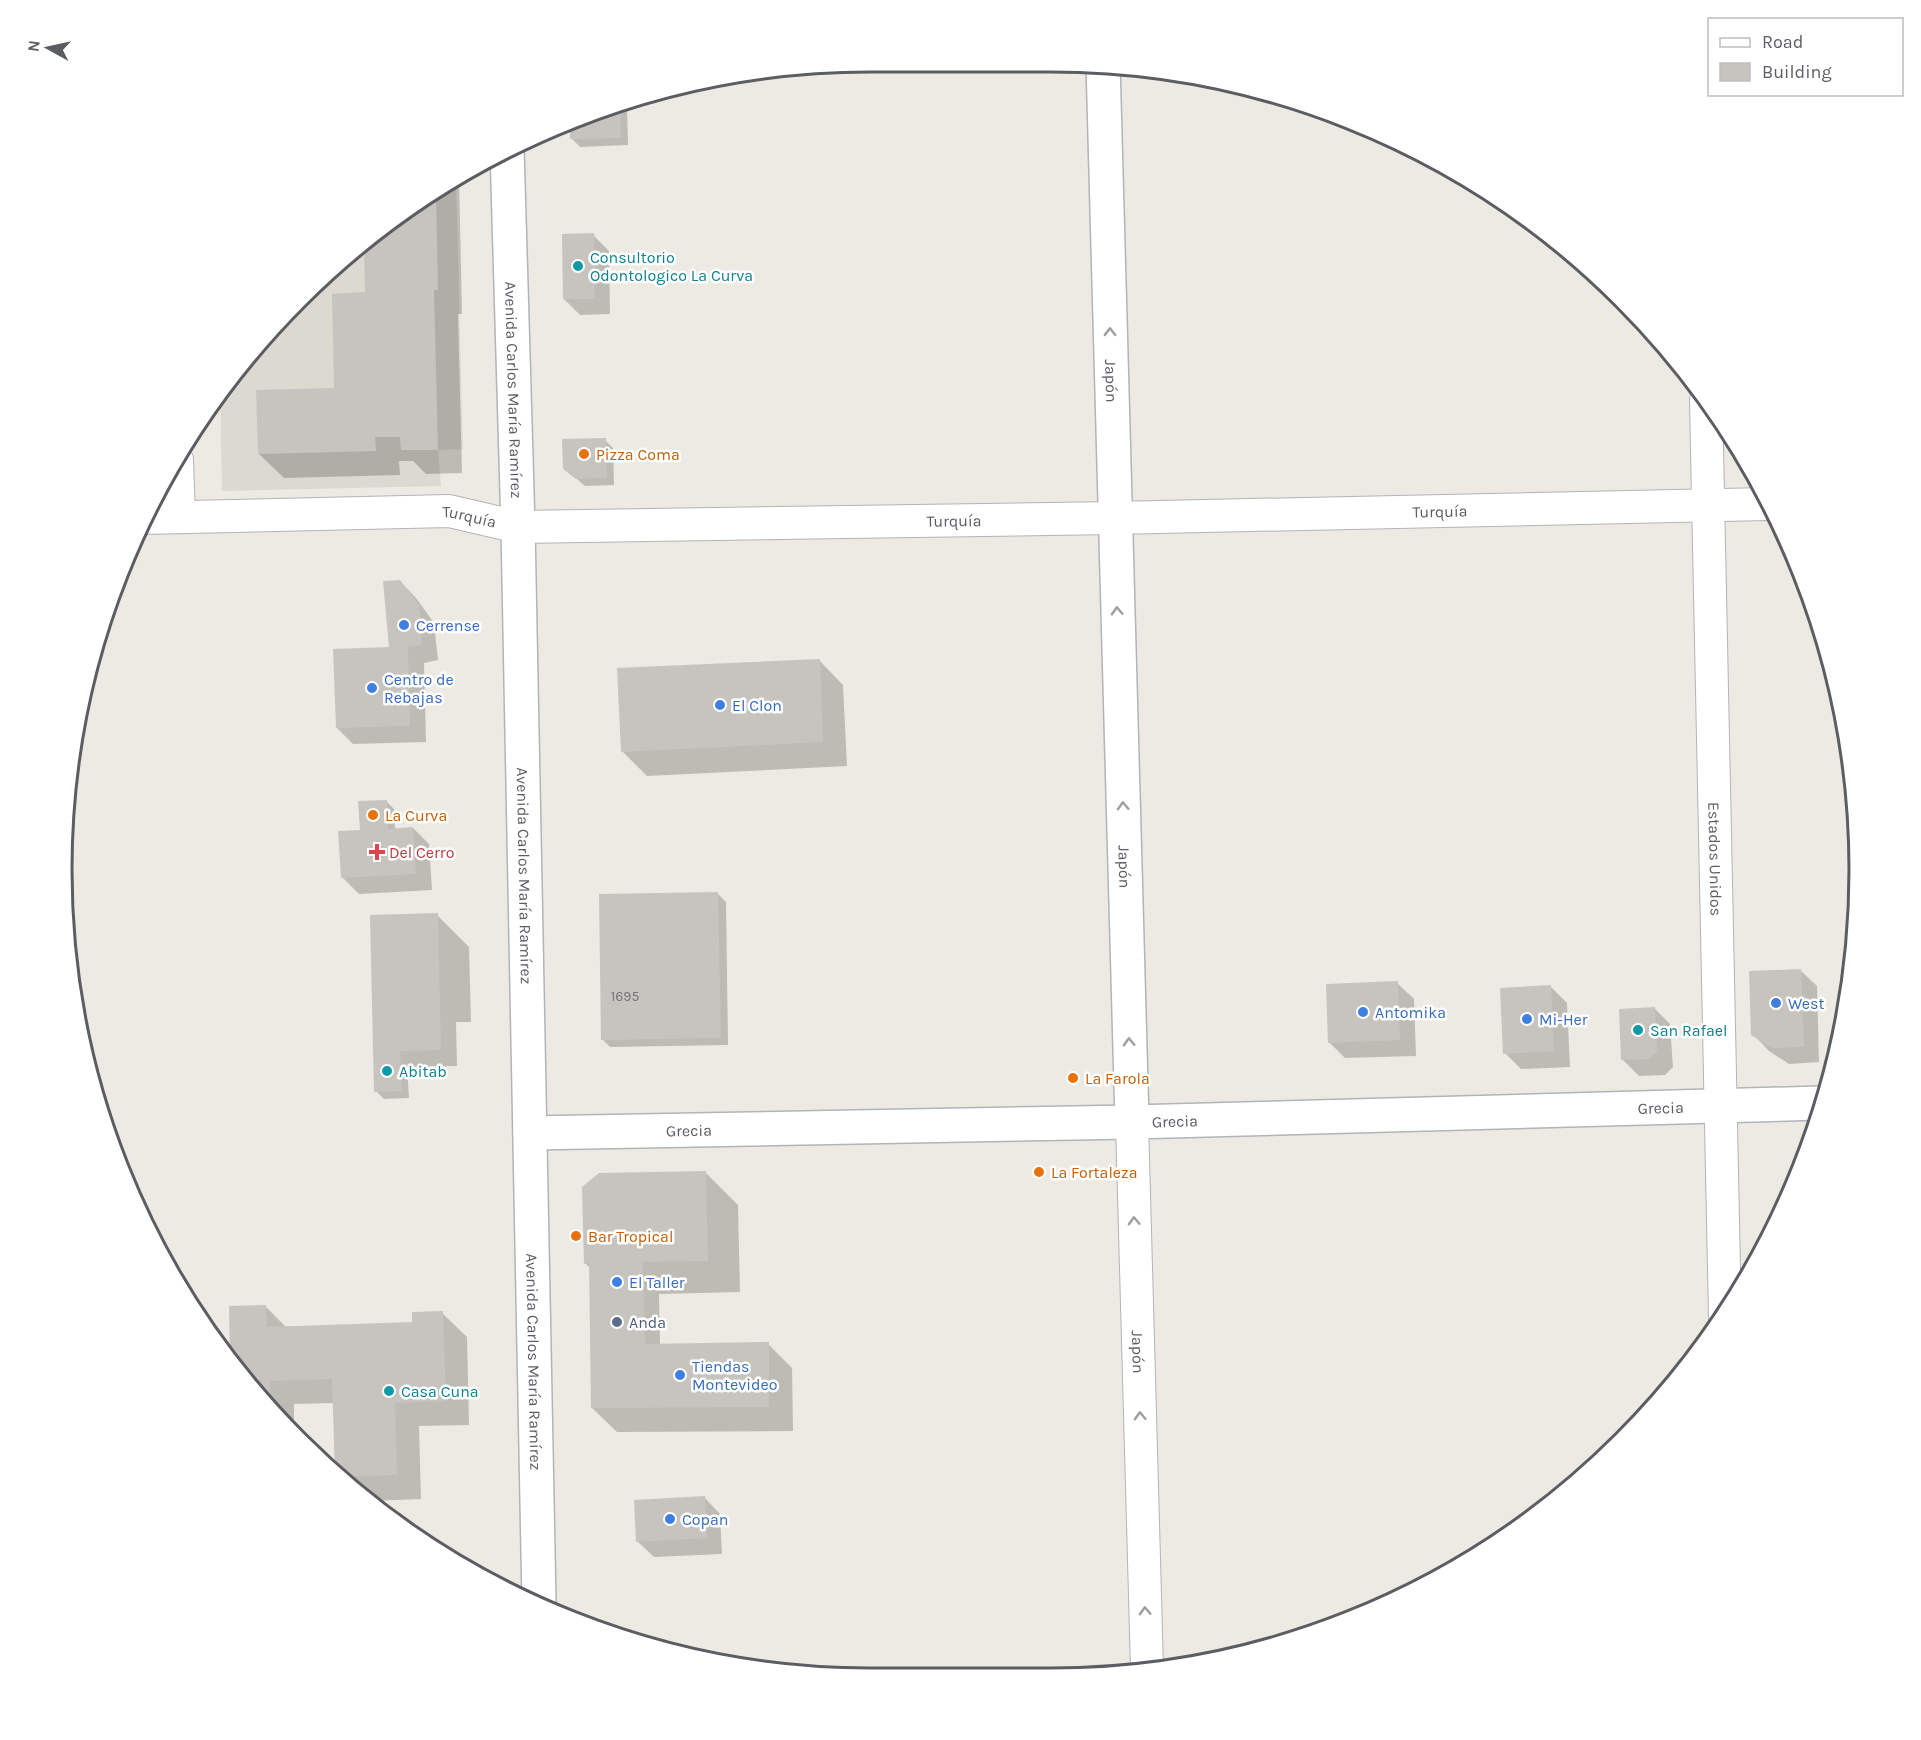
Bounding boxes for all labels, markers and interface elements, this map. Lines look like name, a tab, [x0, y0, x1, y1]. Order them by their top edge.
north arrow	[18, 18, 78, 78]
legend	[1708, 18, 1903, 96]
text: Road	[1762, 31, 1803, 53]
text: N	[23, 39, 44, 53]
text: Building	[1762, 61, 1832, 83]
place label: Consultorio Odontologico La Curva	[590, 248, 753, 285]
marker: Consultorio Odontologico La Curva	[571, 259, 585, 273]
street label: Avenida Carlos María Ramírez	[501, 281, 527, 499]
one-way arrow	[1104, 327, 1116, 336]
street label: Japón	[1102, 359, 1122, 403]
place label: Pizza Coma	[596, 445, 680, 464]
marker: Pizza Coma	[577, 447, 591, 461]
street label: Turquía	[442, 501, 498, 531]
street label: Turquía	[1412, 501, 1468, 521]
street label: Turquía	[926, 511, 982, 530]
one-way arrow	[1111, 606, 1123, 615]
place label: Cerrense	[416, 616, 480, 635]
marker: Cerrense	[397, 618, 411, 632]
place label: Centro de Rebajas	[384, 670, 454, 707]
marker: Centro de Rebajas	[365, 681, 379, 695]
place label: El Clon	[732, 696, 782, 715]
marker: El Clon	[713, 698, 727, 712]
street label: Avenida Carlos María Ramírez	[513, 767, 536, 984]
one-way arrow	[1116, 801, 1129, 810]
street label: Estados Unidos	[1705, 802, 1726, 916]
place label: La Curva	[385, 806, 447, 825]
marker: La Curva	[366, 808, 380, 822]
place label: Del Cerro	[389, 843, 454, 862]
marker: Del Cerro	[370, 845, 384, 859]
street label: Japón	[1115, 845, 1135, 888]
house number: 1695	[611, 988, 639, 1005]
place label: West	[1788, 994, 1824, 1013]
marker: West	[1769, 996, 1783, 1010]
place label: Antomika	[1375, 1003, 1446, 1022]
marker: Antomika	[1356, 1005, 1370, 1019]
place label: Mi-Her	[1539, 1010, 1588, 1029]
marker: Mi-Her	[1520, 1012, 1534, 1026]
place label: San Rafael	[1650, 1021, 1728, 1040]
marker: San Rafael	[1631, 1023, 1645, 1037]
one-way arrow	[1123, 1038, 1136, 1047]
place label: Abitab	[399, 1062, 447, 1081]
marker: Abitab	[380, 1064, 394, 1078]
place label: La Farola	[1085, 1069, 1150, 1088]
marker: La Farola	[1066, 1071, 1080, 1085]
street label: Grecia	[1637, 1097, 1684, 1118]
street label: Grecia	[1152, 1111, 1198, 1131]
street label: Grecia	[666, 1120, 712, 1140]
place label: La Fortaleza	[1051, 1163, 1137, 1182]
marker: La Fortaleza	[1032, 1165, 1046, 1179]
one-way arrow	[1128, 1216, 1141, 1225]
place label: Bar Tropical	[588, 1227, 673, 1246]
marker: Bar Tropical	[569, 1229, 583, 1243]
street label: Avenida Carlos María Ramírez	[523, 1253, 546, 1470]
place label: El Taller	[629, 1273, 685, 1292]
marker: El Taller	[610, 1275, 624, 1289]
place label: Anda	[629, 1313, 666, 1332]
marker: Anda	[610, 1315, 624, 1329]
street label: Japón	[1128, 1330, 1148, 1374]
place label: Tiendas Montevideo	[692, 1357, 777, 1394]
marker: Tiendas Montevideo	[673, 1368, 687, 1382]
place label: Casa Cuna	[401, 1382, 479, 1401]
marker: Casa Cuna	[382, 1384, 396, 1398]
one-way arrow	[1134, 1411, 1146, 1420]
place label: Copan	[682, 1510, 728, 1529]
marker: Copan	[663, 1512, 677, 1526]
one-way arrow	[1139, 1606, 1151, 1615]

